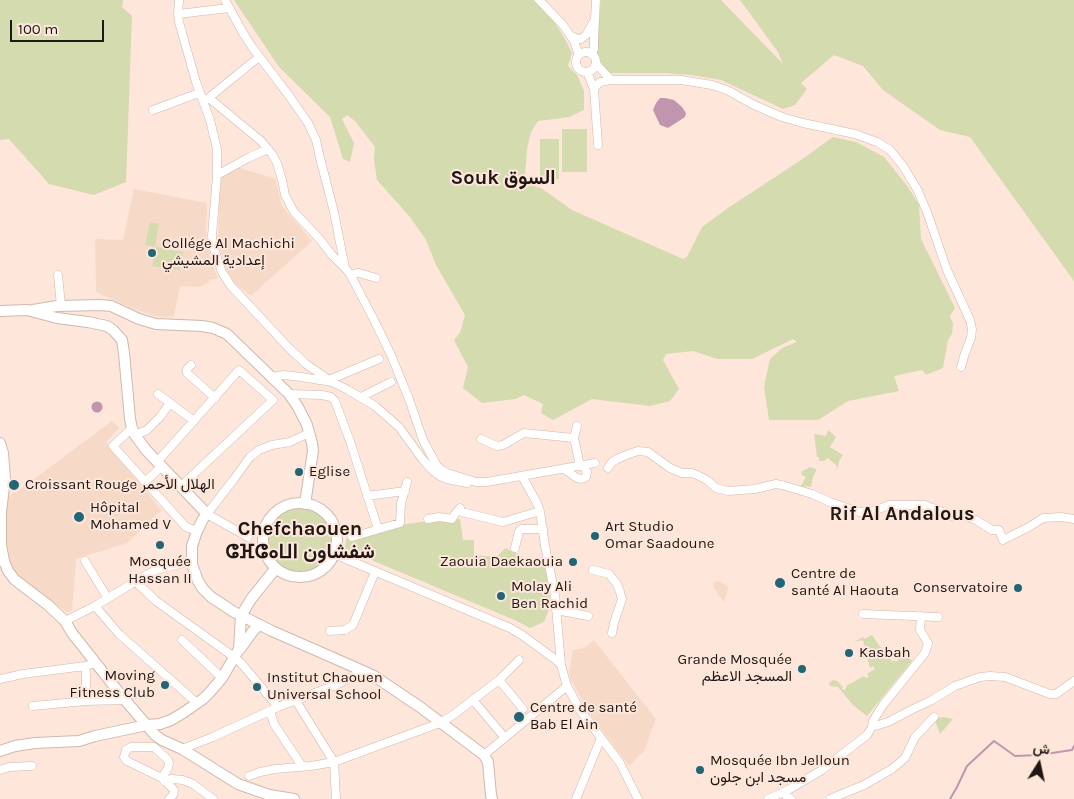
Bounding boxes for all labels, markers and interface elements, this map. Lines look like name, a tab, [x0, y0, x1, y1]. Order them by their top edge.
scale bar	[12, 10, 106, 42]
text: 100 m	[18, 20, 58, 38]
district label: Souk السوق	[451, 166, 555, 190]
place label: Collége Al Machichi إعدادية المشيشي	[162, 235, 295, 270]
marker: Collége Al Machichi إعدادية المشيشي	[146, 247, 158, 259]
place label: Eglise	[309, 463, 350, 481]
marker: Eglise	[293, 466, 305, 478]
place label: Croissant Rouge الهلال الأحمر	[25, 476, 215, 494]
marker: Croissant Rouge الهلال الأحمر	[7, 478, 21, 492]
place label: Hôpital Mohamed V	[90, 499, 171, 534]
district label: Rif Al Andalous	[830, 502, 974, 526]
marker: Hôpital Mohamed V	[72, 510, 86, 524]
district label: Chefchaouen ⵛⴼⵛⴰⵡⵏ شفشاون	[225, 517, 375, 564]
place label: Art Studio Omar Saadoune	[605, 518, 714, 553]
marker: Art Studio Omar Saadoune	[589, 530, 601, 542]
marker: Mosquée Hassan II	[154, 539, 166, 551]
place label: Mosquée Hassan II	[128, 553, 192, 588]
place label: Zaouia Daekaouia	[440, 553, 563, 571]
marker: Zaouia Daekaouia	[567, 556, 579, 568]
place label: Centre de santé Al Haouta	[791, 565, 899, 600]
marker: Centre de santé Al Haouta	[773, 576, 787, 590]
place label: Molay Ali Ben Rachid	[511, 578, 588, 613]
place label: Conservatoire	[913, 579, 1008, 597]
marker: Conservatoire	[1012, 582, 1024, 594]
marker: Molay Ali Ben Rachid	[495, 590, 507, 602]
place label: Kasbah	[859, 644, 910, 662]
marker: Kasbah	[843, 647, 855, 659]
place label: Grande Mosquée المسجد الاعظم	[677, 651, 792, 686]
marker: Grande Mosquée المسجد الاعظم	[796, 663, 808, 675]
place label: Moving Fitness Club	[70, 667, 155, 702]
place label: Institut Chaouen Universal School	[267, 669, 383, 704]
marker: Moving Fitness Club	[159, 679, 171, 691]
marker: Institut Chaouen Universal School	[251, 681, 263, 693]
place label: Centre de santé Bab El Ain	[530, 699, 637, 734]
marker: Centre de santé Bab El Ain	[512, 710, 526, 724]
north arrow	[1014, 739, 1064, 789]
text: ش	[1032, 739, 1051, 759]
place label: Mosquée Ibn Jelloun مسجد ابن جلون	[710, 752, 850, 787]
marker: Mosquée Ibn Jelloun مسجد ابن جلون	[694, 764, 706, 776]

